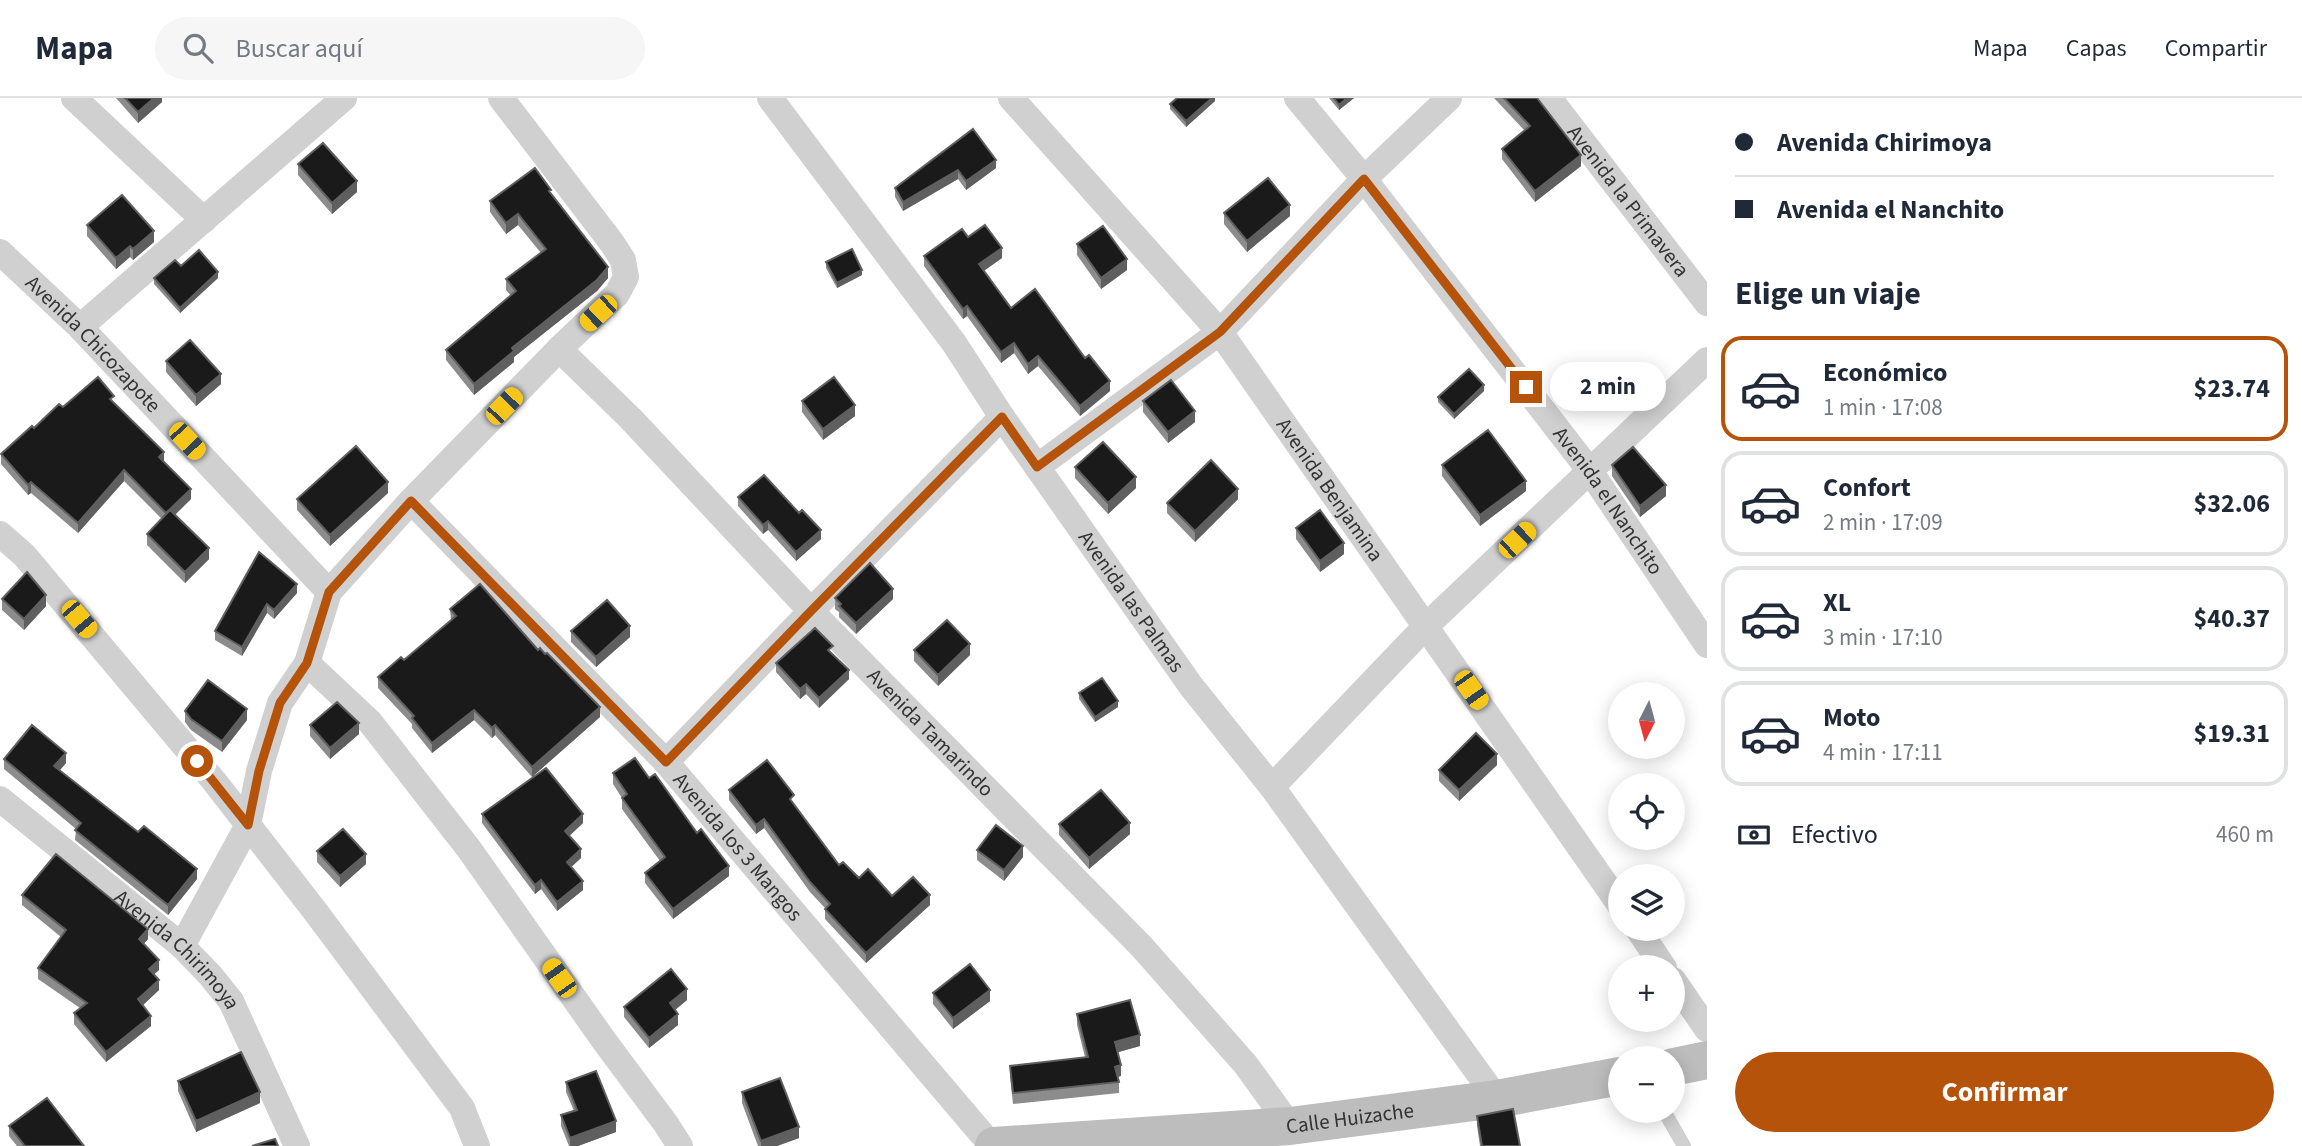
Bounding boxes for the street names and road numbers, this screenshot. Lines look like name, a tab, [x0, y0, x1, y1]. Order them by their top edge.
street label: Avenida la Primavera	[1560, 119, 1697, 283]
street label: Avenida Chicozapote	[19, 268, 168, 419]
street label: Avenida Benjamina	[1269, 412, 1391, 568]
street label: Avenida el Nanchito	[1546, 420, 1670, 581]
street label: Avenida las Palmas	[1071, 524, 1192, 679]
street label: Avenida Tamarindo	[860, 661, 1001, 803]
street label: Avenida los 3 Mangos	[666, 766, 810, 928]
street label: Avenida Chirimoya	[108, 882, 248, 1014]
street label: Calle Huizache	[1284, 1095, 1416, 1141]

